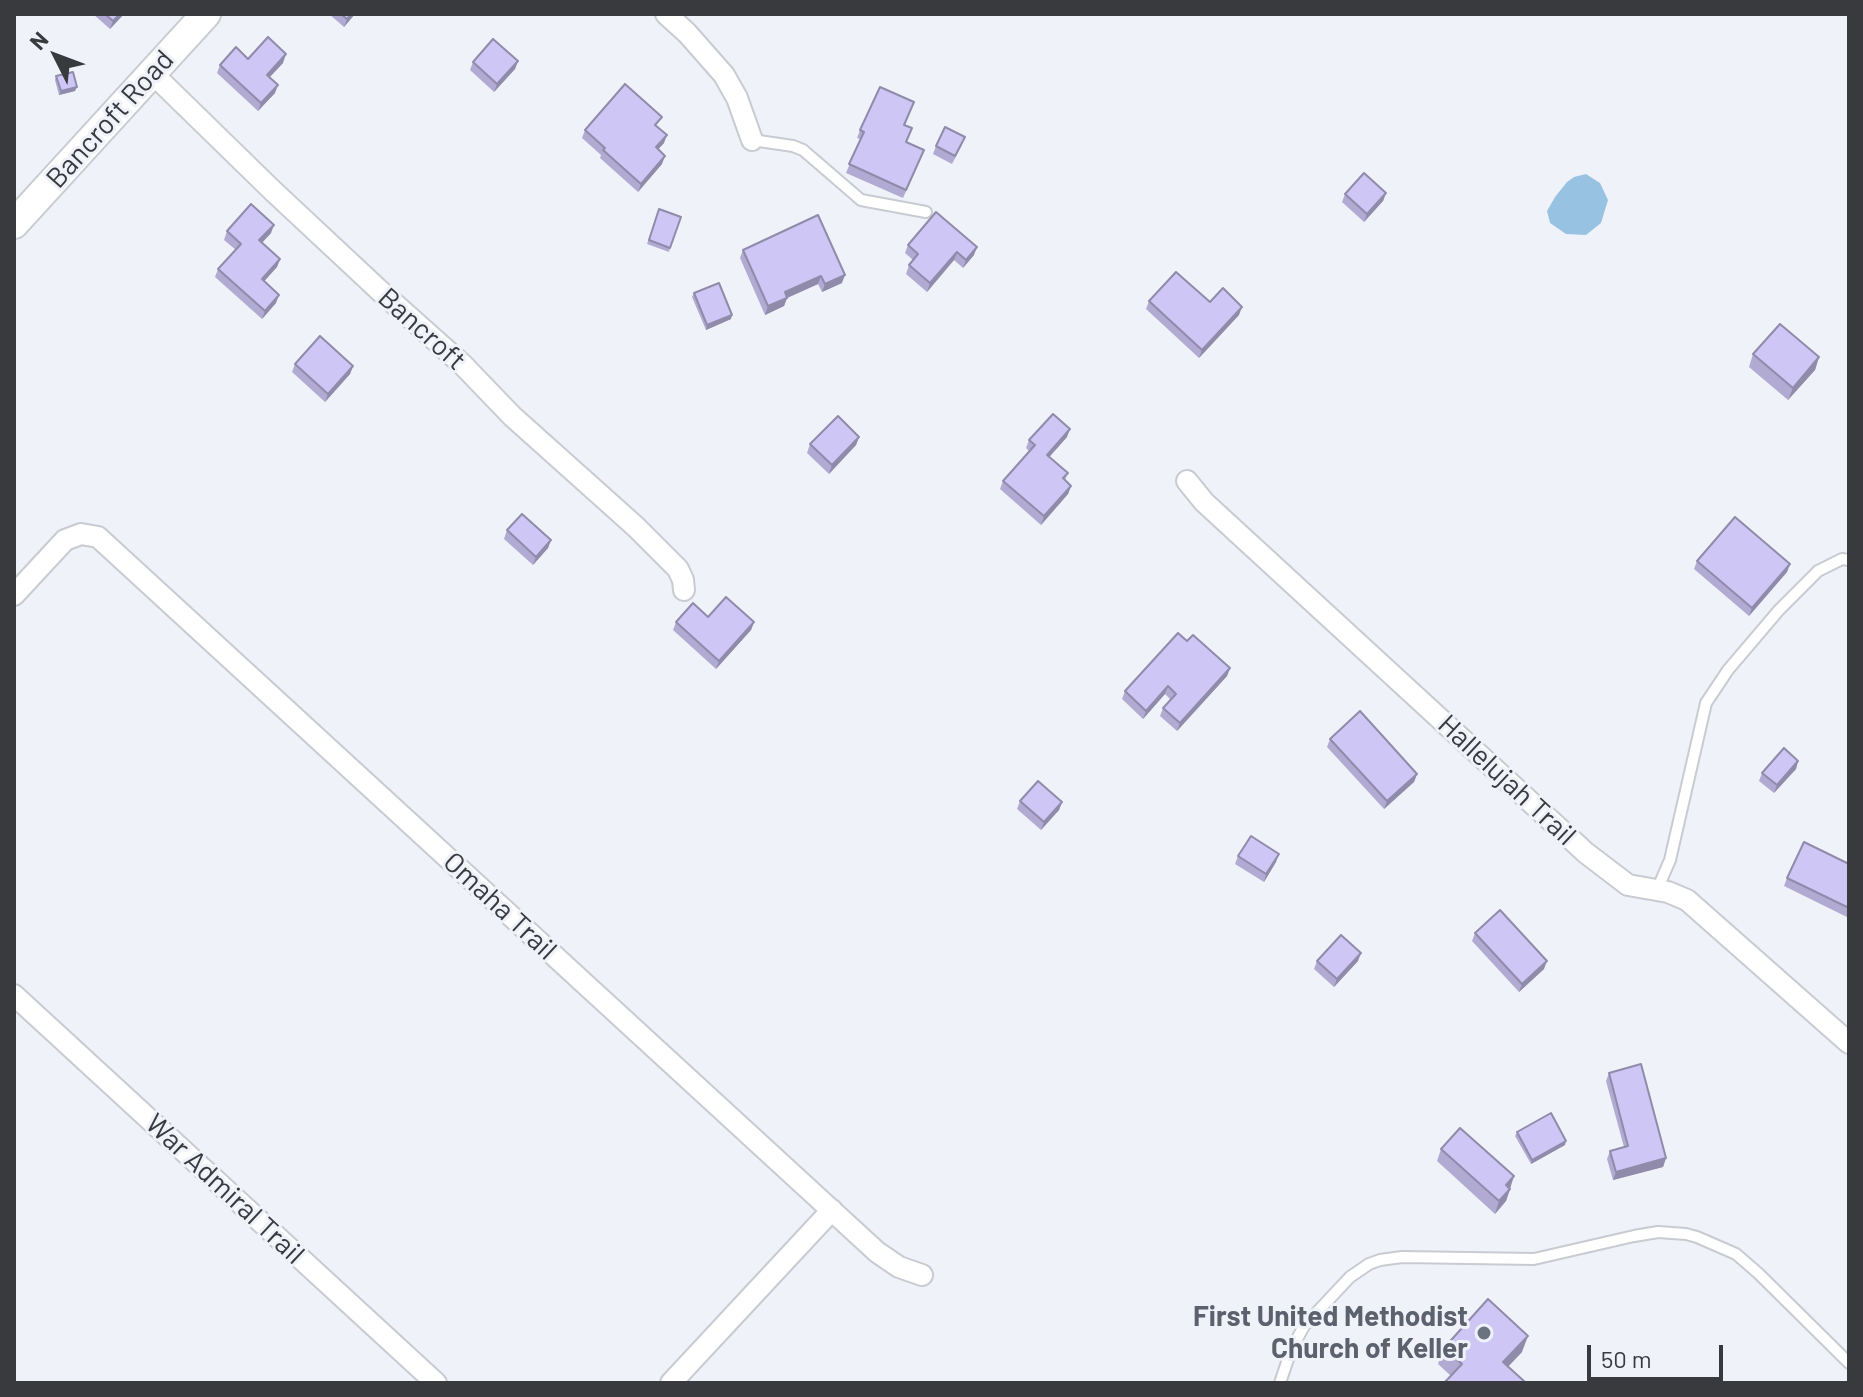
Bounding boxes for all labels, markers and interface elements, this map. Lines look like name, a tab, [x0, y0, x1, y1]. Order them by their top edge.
north arrow	[16, 16, 96, 96]
text: N	[24, 26, 53, 54]
street label: Bancroft Road	[39, 43, 181, 195]
street label: Bancroft	[371, 281, 473, 377]
street label: Hallelujah Trail	[1431, 708, 1583, 852]
street label: Omaha Trail	[436, 845, 564, 967]
street label: War Admiral Trail	[139, 1107, 311, 1271]
place label: First United Methodist Church of Keller	[1193, 1300, 1468, 1366]
marker: First United Methodist Church of Keller	[1475, 1324, 1493, 1342]
scale bar	[1591, 1329, 1727, 1379]
text: 50 m	[1601, 1344, 1652, 1373]

